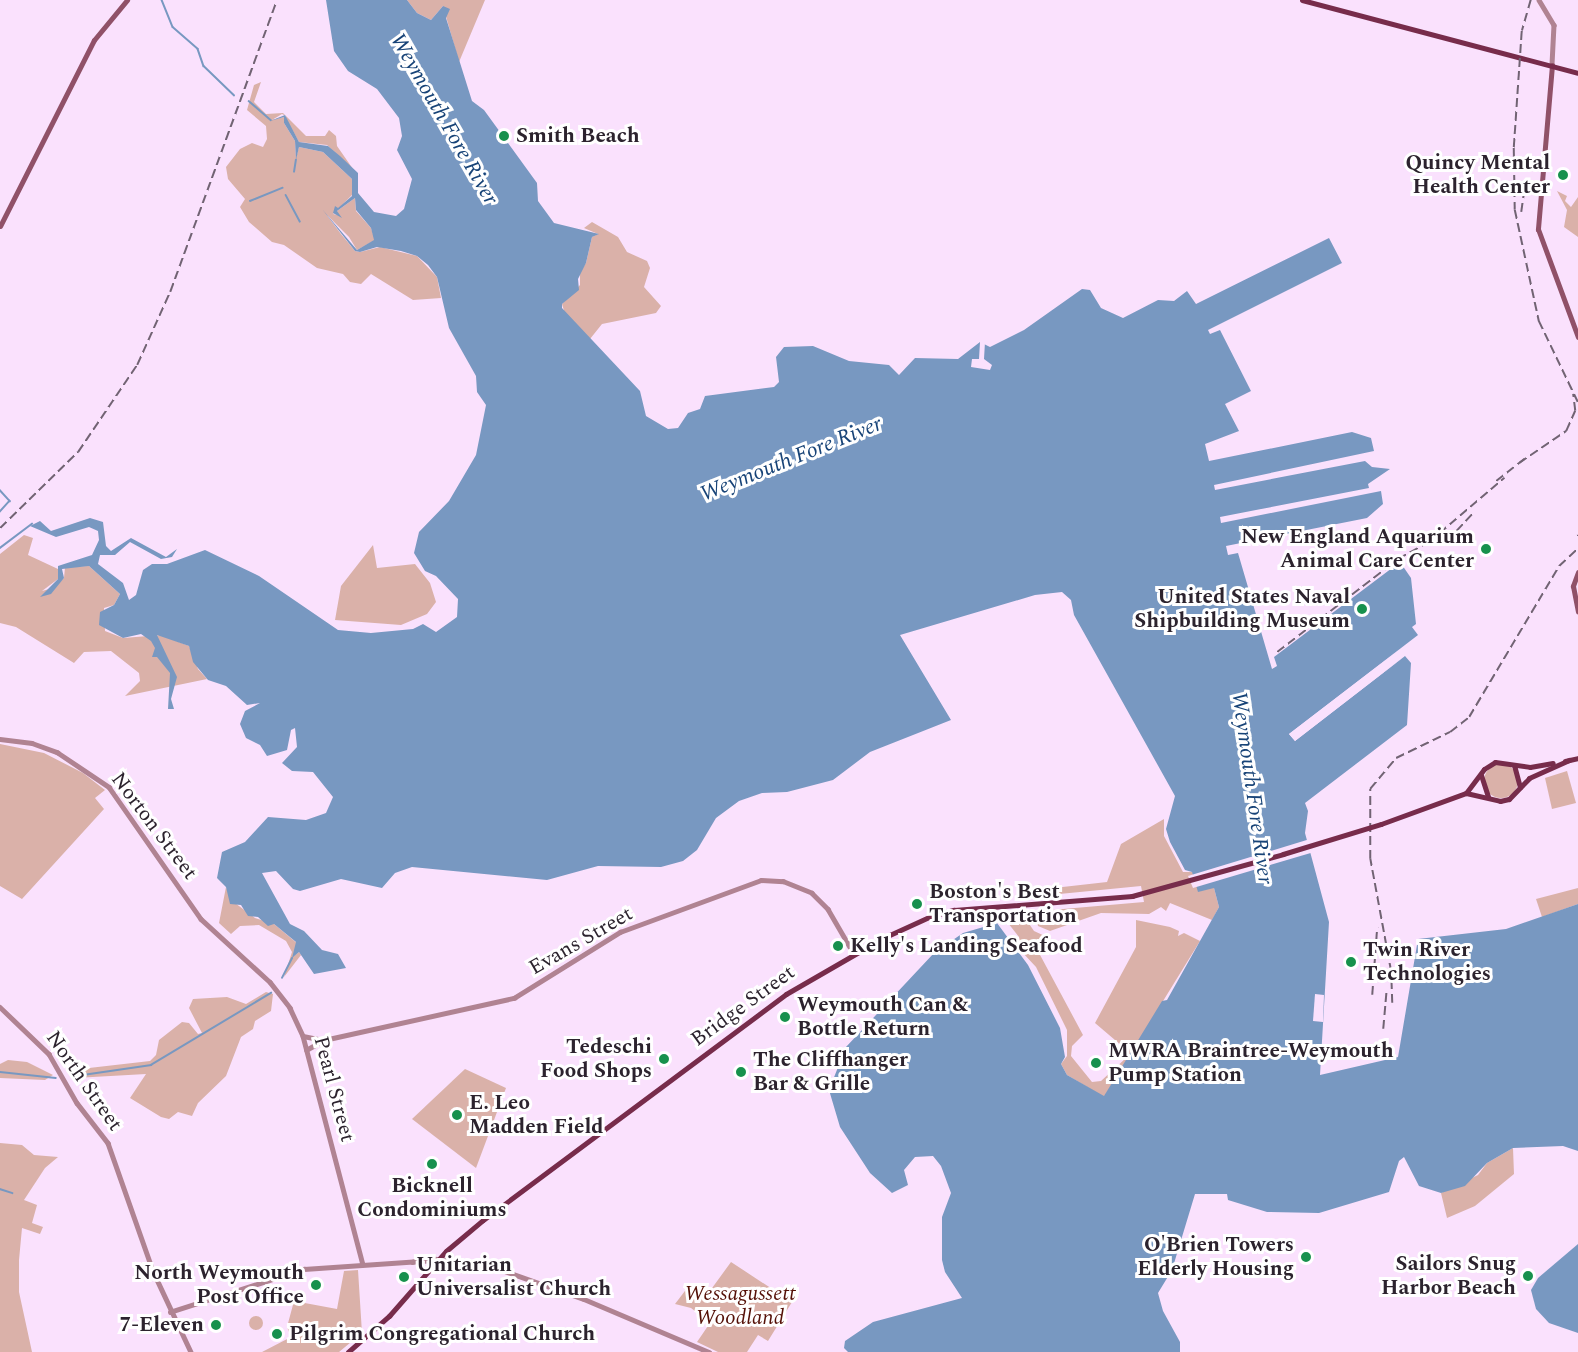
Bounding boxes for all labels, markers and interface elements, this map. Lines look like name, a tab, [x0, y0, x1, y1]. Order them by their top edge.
water label: Weymouth Fore River	[384, 28, 504, 210]
place label: Smith Beach	[516, 123, 640, 149]
marker: Smith Beach	[497, 129, 511, 143]
place label: Quincy Mental Health Center	[1405, 150, 1550, 200]
marker: Quincy Mental Health Center	[1554, 166, 1572, 184]
water label: Weymouth Fore River	[696, 410, 886, 508]
place label: New England Aquarium Animal Care Center	[1241, 524, 1474, 574]
marker: New England Aquarium Animal Care Center	[1479, 542, 1493, 556]
place label: United States Naval Shipbuilding Museum	[1134, 584, 1350, 634]
marker: United States Naval Shipbuilding Museum	[1355, 602, 1369, 616]
water label: Weymouth Fore River	[1225, 690, 1279, 886]
street label: Norton Street	[105, 767, 203, 885]
place label: Boston's Best Transportation	[929, 879, 1077, 929]
marker: Boston's Best Transportation	[910, 897, 924, 911]
street label: Evans Street	[525, 901, 637, 981]
place label: Kelly's Landing Seafood	[850, 933, 1083, 959]
place label: Twin River Technologies	[1363, 937, 1491, 987]
marker: Kelly's Landing Seafood	[831, 939, 845, 953]
marker: Twin River Technologies	[1344, 955, 1358, 969]
street label: Bridge Street	[686, 960, 800, 1052]
place label: Weymouth Can & Bottle Return	[797, 992, 968, 1042]
marker: Weymouth Can & Bottle Return	[778, 1010, 792, 1024]
street label: North Street	[40, 1026, 128, 1136]
street label: Pearl Street	[308, 1033, 360, 1145]
place label: Tedeschi Food Shops	[540, 1034, 652, 1084]
place label: MWRA Braintree-Weymouth Pump Station	[1108, 1038, 1394, 1088]
place label: The Cliffhanger Bar & Grille	[753, 1047, 908, 1097]
marker: Tedeschi Food Shops	[657, 1052, 671, 1066]
marker: MWRA Braintree-Weymouth Pump Station	[1089, 1056, 1103, 1070]
marker: The Cliffhanger Bar & Grille	[734, 1065, 748, 1079]
place label: E. Leo Madden Field	[469, 1090, 604, 1140]
marker: E. Leo Madden Field	[450, 1108, 464, 1122]
marker: Bicknell Condominiums	[425, 1157, 439, 1171]
place label: Bicknell Condominiums	[357, 1173, 507, 1223]
place label: O'Brien Towers Elderly Housing	[1137, 1232, 1294, 1282]
marker: O'Brien Towers Elderly Housing	[1299, 1250, 1313, 1264]
place label: Sailors Snug Harbor Beach	[1381, 1251, 1516, 1301]
place label: Unitarian Universalist Church	[416, 1252, 611, 1302]
place label: North Weymouth Post Office	[134, 1260, 304, 1310]
marker: Sailors Snug Harbor Beach	[1521, 1269, 1535, 1283]
marker: Unitarian Universalist Church	[397, 1270, 411, 1284]
marker: North Weymouth Post Office	[309, 1278, 323, 1292]
park label: Wessagussett Woodland	[685, 1281, 795, 1331]
place label: 7-Eleven	[119, 1312, 204, 1338]
marker: 7-Eleven	[209, 1318, 223, 1332]
place label: Pilgrim Congregational Church	[289, 1321, 595, 1347]
marker: Pilgrim Congregational Church	[270, 1327, 284, 1341]

